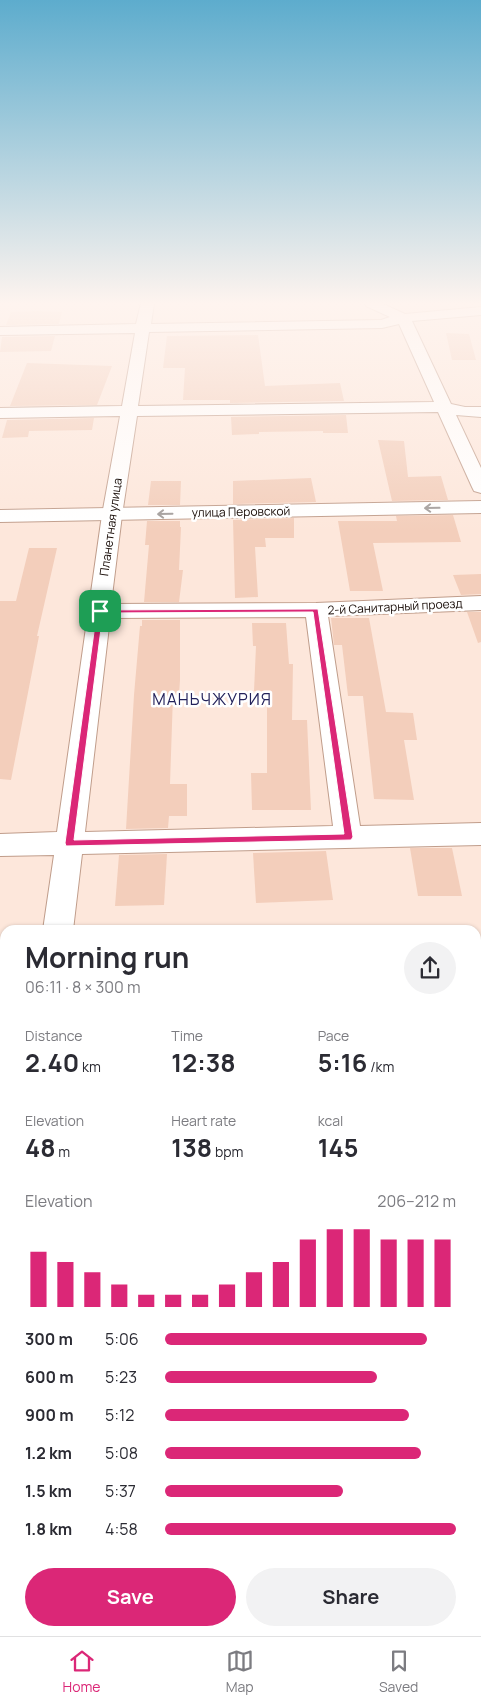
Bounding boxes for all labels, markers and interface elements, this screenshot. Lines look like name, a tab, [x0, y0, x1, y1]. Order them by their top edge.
street label: Планетная улица	[95, 477, 126, 577]
street label: улица Перовской	[192, 502, 290, 521]
one-way arrow	[425, 504, 441, 513]
one-way arrow	[157, 509, 173, 518]
pin	[79, 590, 121, 632]
street label: 2-й Санитарный проезд	[327, 594, 463, 619]
icon: arrive	[86, 597, 114, 625]
district label: МАНЬЧЖУРИЯ	[152, 688, 272, 710]
text: Morning run	[25, 938, 189, 976]
button: share	[404, 942, 456, 994]
text: 06:11 · 8 × 300 m	[25, 976, 141, 998]
text: Distance	[25, 1026, 82, 1045]
text: Time	[171, 1026, 203, 1045]
text: Pace	[318, 1026, 349, 1045]
text: 2.40	[25, 1045, 79, 1080]
text: 12:38	[171, 1045, 236, 1080]
text: 5:16	[318, 1045, 367, 1080]
text: km	[79, 1057, 101, 1076]
text: /km	[367, 1057, 394, 1076]
text: Elevation	[25, 1111, 84, 1130]
text: Heart rate	[171, 1111, 236, 1130]
text: kcal	[318, 1111, 343, 1130]
text: 48	[25, 1130, 56, 1165]
text: 138	[171, 1130, 212, 1165]
text: 145	[318, 1130, 358, 1165]
text: m	[56, 1142, 70, 1161]
text: bpm	[212, 1142, 243, 1161]
text: Elevation	[25, 1190, 93, 1212]
text: 206–212 m	[377, 1190, 456, 1212]
text: 300 m	[25, 1328, 73, 1350]
text: 5:06	[105, 1328, 139, 1350]
text: 600 m	[25, 1366, 74, 1388]
text: 5:23	[105, 1366, 137, 1388]
text: 900 m	[25, 1404, 74, 1426]
text: 5:12	[105, 1404, 134, 1426]
text: 1.2 km	[25, 1442, 72, 1464]
text: 5:08	[105, 1442, 138, 1464]
text: 1.5 km	[25, 1480, 72, 1502]
text: 5:37	[105, 1480, 136, 1502]
text: 1.8 km	[25, 1518, 72, 1540]
text: 4:58	[105, 1518, 138, 1540]
button: Save	[25, 1568, 236, 1626]
button: Share	[246, 1568, 456, 1626]
tab: Home	[63, 1647, 100, 1696]
tab: Map	[226, 1647, 254, 1696]
tab: Saved	[379, 1647, 418, 1696]

